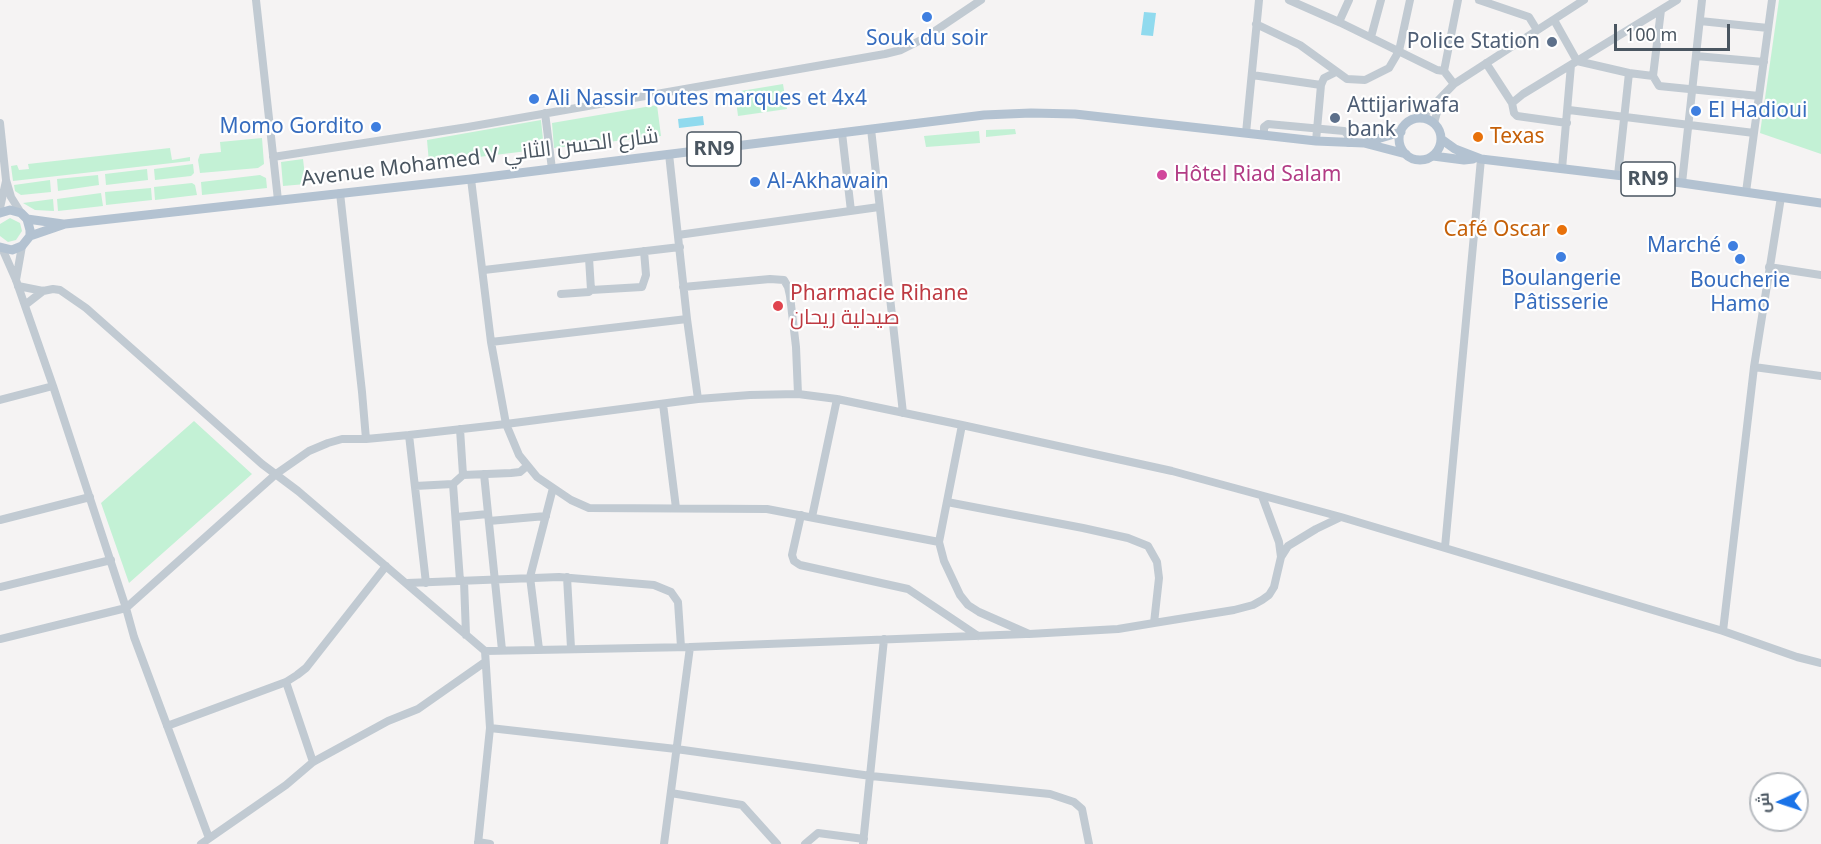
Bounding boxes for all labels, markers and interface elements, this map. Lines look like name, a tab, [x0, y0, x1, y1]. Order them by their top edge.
marker: Souk du soir	[920, 10, 934, 24]
scale bar	[1617, 12, 1732, 50]
text: 100 m	[1625, 22, 1677, 46]
place label: Souk du soir	[866, 26, 988, 52]
place label: Police Station	[1407, 29, 1540, 55]
marker: Police Station	[1545, 35, 1559, 49]
place label: Ali Nassir Toutes marques et 4x4	[546, 86, 867, 112]
marker: Ali Nassir Toutes marques et 4x4	[527, 92, 541, 106]
place label: Attijariwafa bank	[1347, 93, 1460, 143]
place label: El Hadioui	[1708, 98, 1807, 124]
marker: El Hadioui	[1689, 104, 1703, 118]
marker: Attijariwafa bank	[1328, 111, 1342, 125]
place label: Momo Gordito	[220, 114, 364, 140]
marker: Momo Gordito	[369, 120, 383, 134]
street label: Avenue Mohamed V شارع الحسن الثاني	[300, 124, 660, 192]
place label: Texas	[1490, 124, 1545, 150]
marker: Texas	[1471, 130, 1485, 144]
road number: RN9	[687, 132, 741, 166]
place label: Hôtel Riad Salam	[1174, 162, 1341, 188]
road number: RN9	[1621, 162, 1675, 196]
marker: Hôtel Riad Salam	[1155, 168, 1169, 182]
place label: Al-Akhawain	[767, 169, 889, 195]
marker: Al-Akhawain	[748, 175, 762, 189]
place label: Café Oscar	[1443, 217, 1550, 243]
marker: Café Oscar	[1555, 223, 1569, 237]
place label: Marché	[1647, 233, 1721, 259]
marker: Marché	[1726, 239, 1740, 253]
marker: Boulangerie Pâtisserie	[1554, 250, 1568, 264]
marker: Boucherie Hamo	[1733, 252, 1747, 266]
place label: Boulangerie Pâtisserie	[1501, 266, 1621, 316]
place label: Boucherie Hamo	[1690, 268, 1790, 318]
place label: Pharmacie Rihane صيدلية ريحان	[790, 281, 968, 331]
marker: Pharmacie Rihane صيدلية ريحان	[771, 299, 785, 313]
north arrow	[1749, 772, 1809, 832]
text: ش	[1751, 792, 1775, 814]

